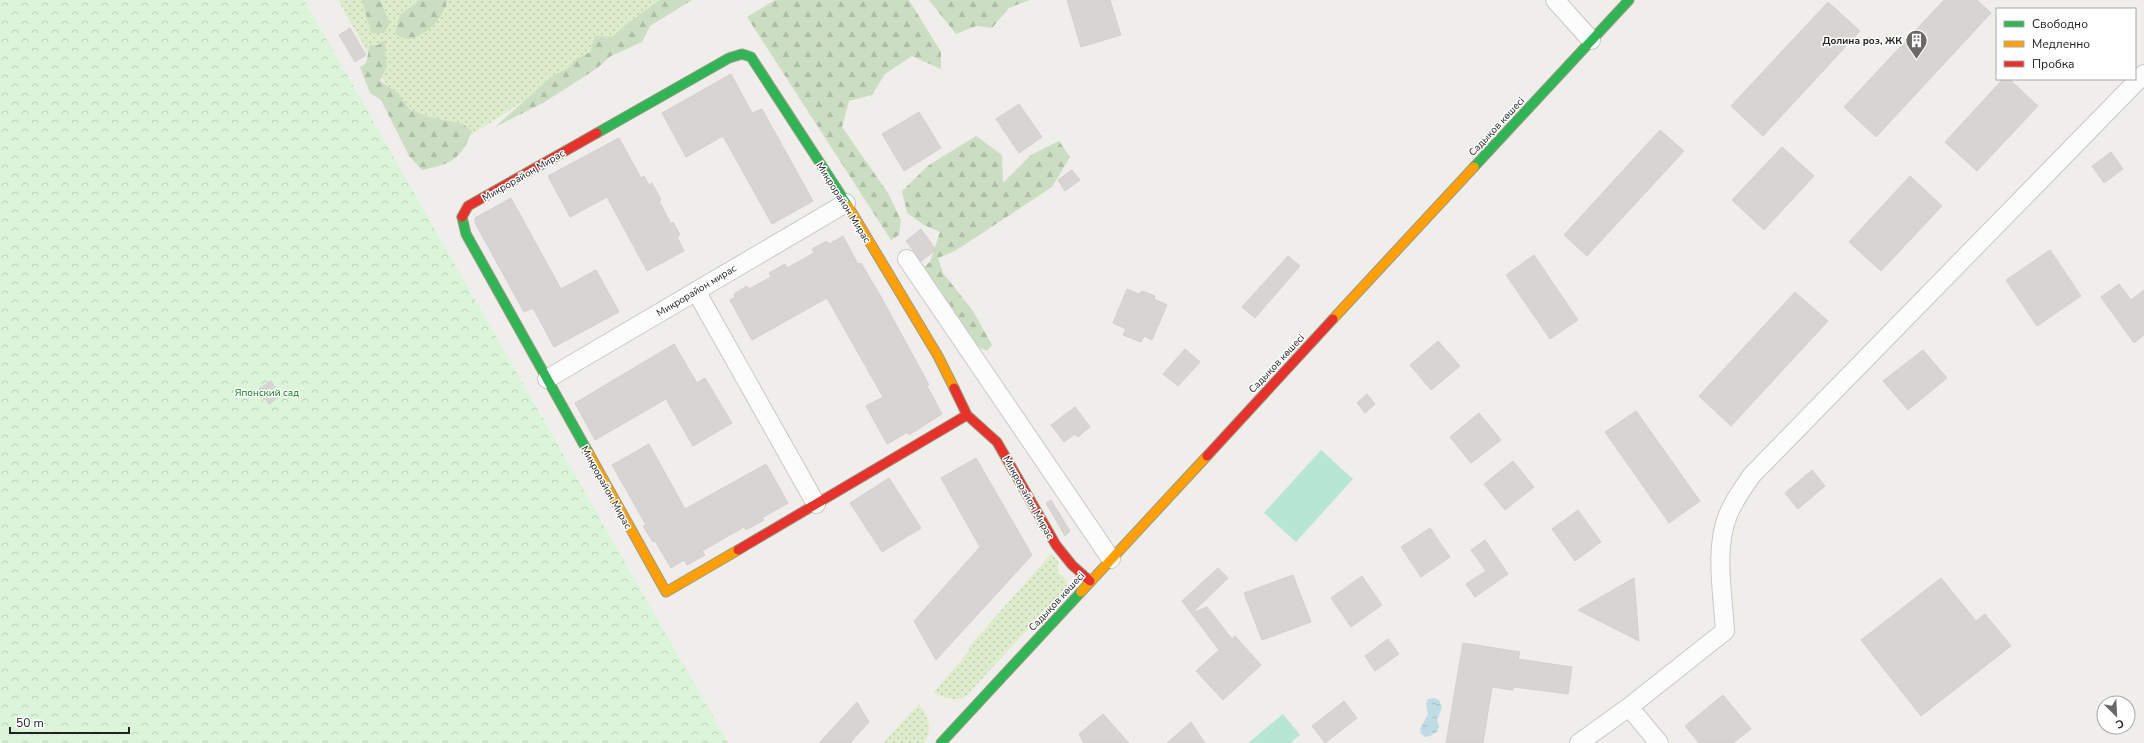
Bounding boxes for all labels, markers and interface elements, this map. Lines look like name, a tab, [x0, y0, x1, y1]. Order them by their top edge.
legend	[1996, 8, 2136, 80]
text: Свободно	[2032, 16, 2088, 32]
building icon: Долина роз, ЖК	[1904, 27, 1930, 60]
place label: Долина роз, ЖК	[1823, 34, 1902, 48]
text: Медленно	[2032, 36, 2090, 52]
text: Пробка	[2032, 56, 2075, 72]
street label: Садықов көшесі	[1466, 94, 1528, 159]
street label: Микрорайон Мирас	[480, 146, 567, 205]
street label: Микрорайон Мирас	[813, 159, 874, 246]
street label: Микрорайон мирас	[654, 261, 739, 320]
street label: Садықов көшесі	[1246, 331, 1308, 396]
park label: Японский сад	[235, 386, 299, 400]
street label: Микрорайон Мирас	[577, 443, 635, 532]
street label: Микрорайон Мирас	[999, 453, 1057, 542]
street label: Садықов көшесі	[1026, 569, 1088, 634]
north arrow	[2096, 695, 2136, 735]
scale bar	[10, 709, 129, 735]
text: 50 m	[16, 715, 44, 731]
text: С	[2113, 715, 2126, 732]

